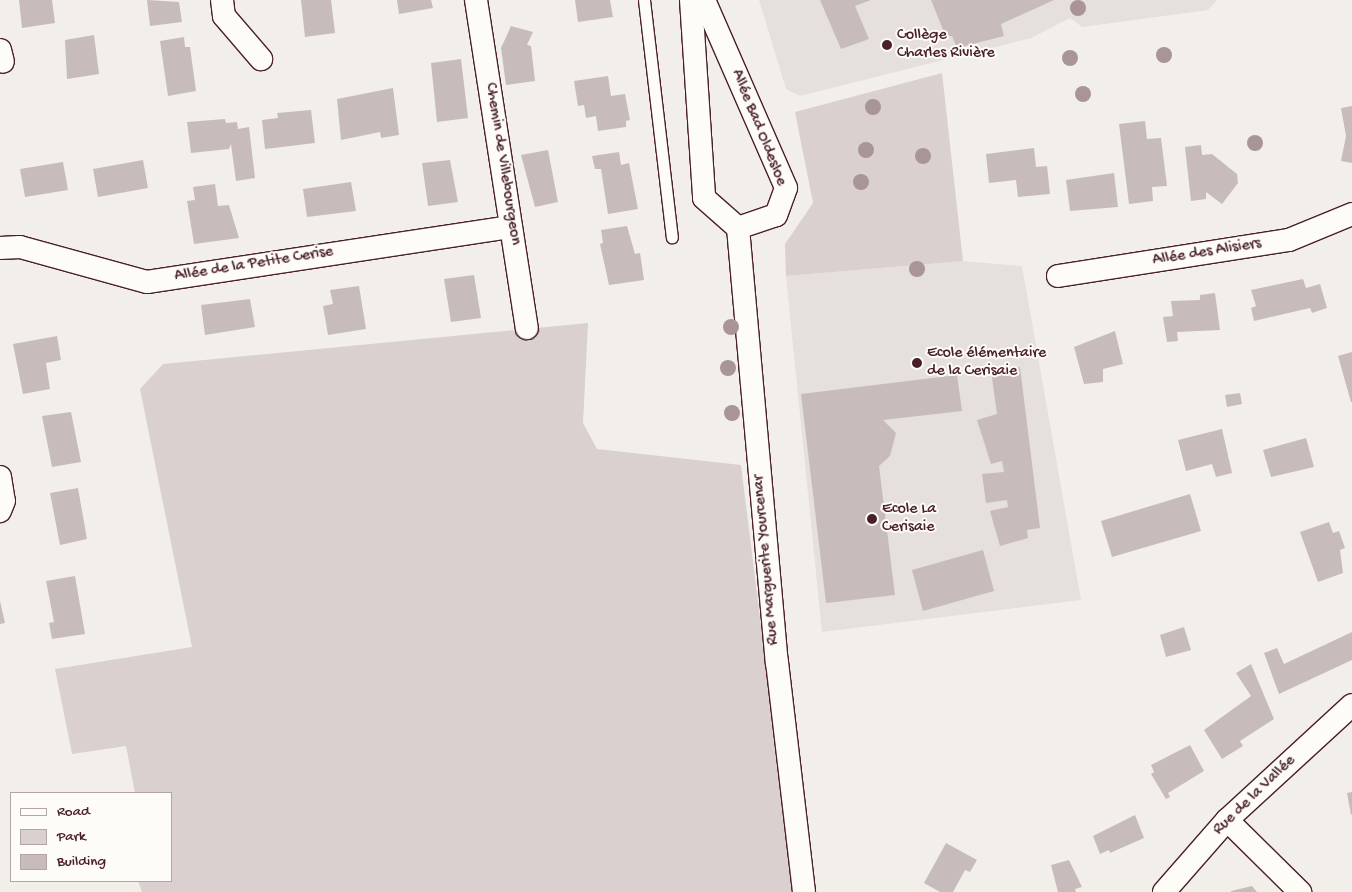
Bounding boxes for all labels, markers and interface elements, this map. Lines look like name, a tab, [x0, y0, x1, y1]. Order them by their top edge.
place label: Collège Charles Rivière	[897, 26, 995, 64]
marker: Collège Charles Rivière	[881, 39, 893, 51]
street label: Allée Bad Oldesloe	[726, 67, 790, 189]
street label: Chemin de Villebourgeon	[480, 81, 524, 247]
street label: Allée des Alisiers	[1151, 235, 1263, 271]
street label: Allée de la Petite Cerise	[173, 243, 335, 287]
place label: Ecole élémentaire de la Cerisaie	[927, 344, 1046, 382]
marker: Ecole élémentaire de la Cerisaie	[911, 357, 923, 369]
street label: Rue Marguerite Yourcenar	[750, 474, 784, 646]
place label: Ecole La Cerisaie	[882, 500, 936, 538]
marker: Ecole La Cerisaie	[866, 513, 878, 525]
street label: Rue de la Vallée	[1210, 752, 1300, 840]
legend	[10, 792, 172, 882]
text: Road	[57, 803, 90, 821]
text: Park	[57, 828, 86, 846]
text: Building	[57, 853, 106, 871]

